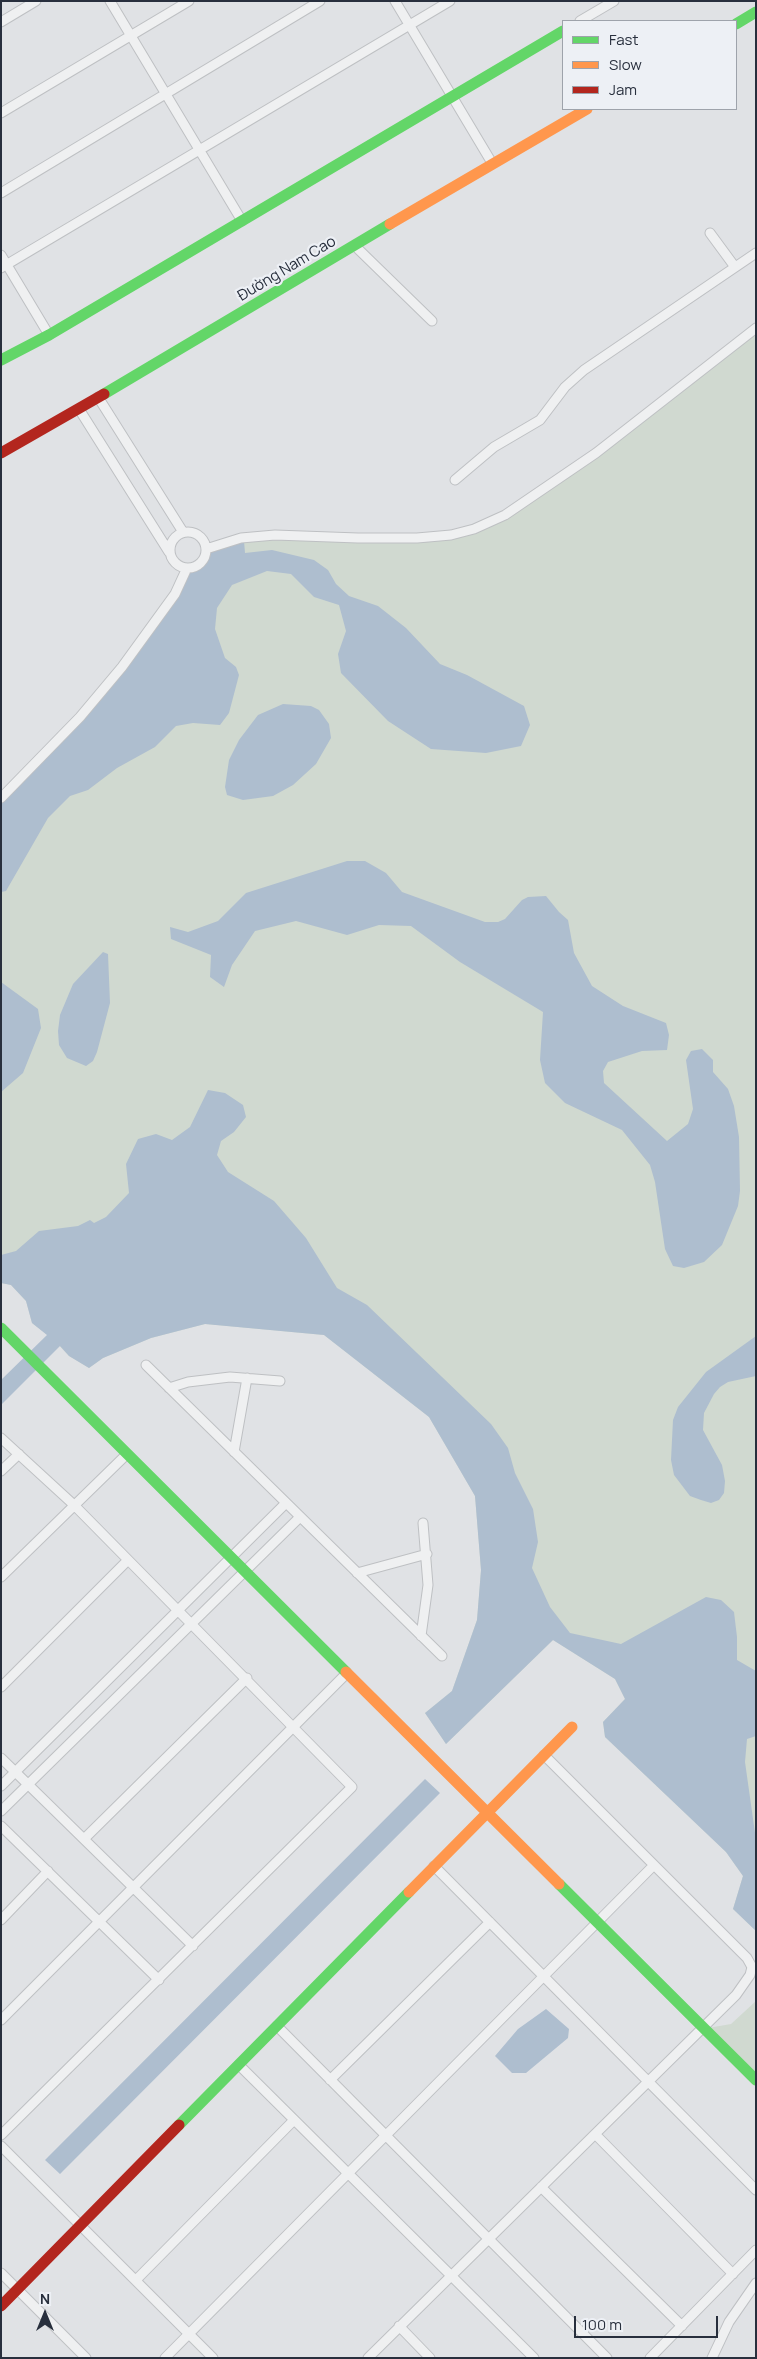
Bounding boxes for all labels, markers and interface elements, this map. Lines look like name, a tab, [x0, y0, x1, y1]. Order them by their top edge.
legend	[562, 20, 737, 110]
text: Fast	[609, 29, 638, 50]
text: Slow	[609, 54, 642, 75]
text: Jam	[609, 79, 637, 100]
street label: Đường Nam Cao	[235, 233, 339, 305]
north arrow	[20, 2289, 70, 2339]
text: N	[40, 2289, 50, 2308]
scale bar	[577, 2306, 721, 2338]
text: 100 m	[582, 2314, 622, 2335]

